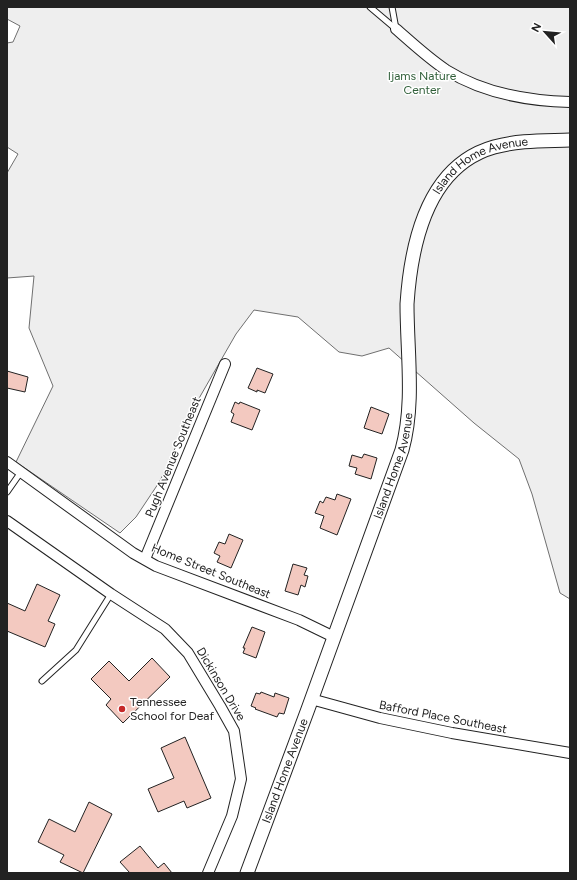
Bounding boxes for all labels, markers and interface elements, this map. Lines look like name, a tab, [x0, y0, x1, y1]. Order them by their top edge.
north arrow	[525, 12, 565, 52]
text: N	[529, 21, 544, 34]
park label: Ijams Nature Center	[388, 69, 457, 97]
street label: Island Home Avenue	[430, 134, 529, 197]
street label: Pugh Avenue Southeast	[142, 394, 204, 519]
street label: Island Home Avenue	[371, 412, 415, 521]
street label: Home Street Southeast	[149, 541, 273, 602]
street label: Dickinson Drive	[194, 645, 249, 723]
place label: Tennessee School for Deaf	[130, 695, 214, 723]
street label: Bafford Place Southeast	[378, 698, 509, 736]
marker: Tennessee School for Deaf	[117, 704, 127, 714]
street label: Island Home Avenue	[259, 716, 311, 825]

